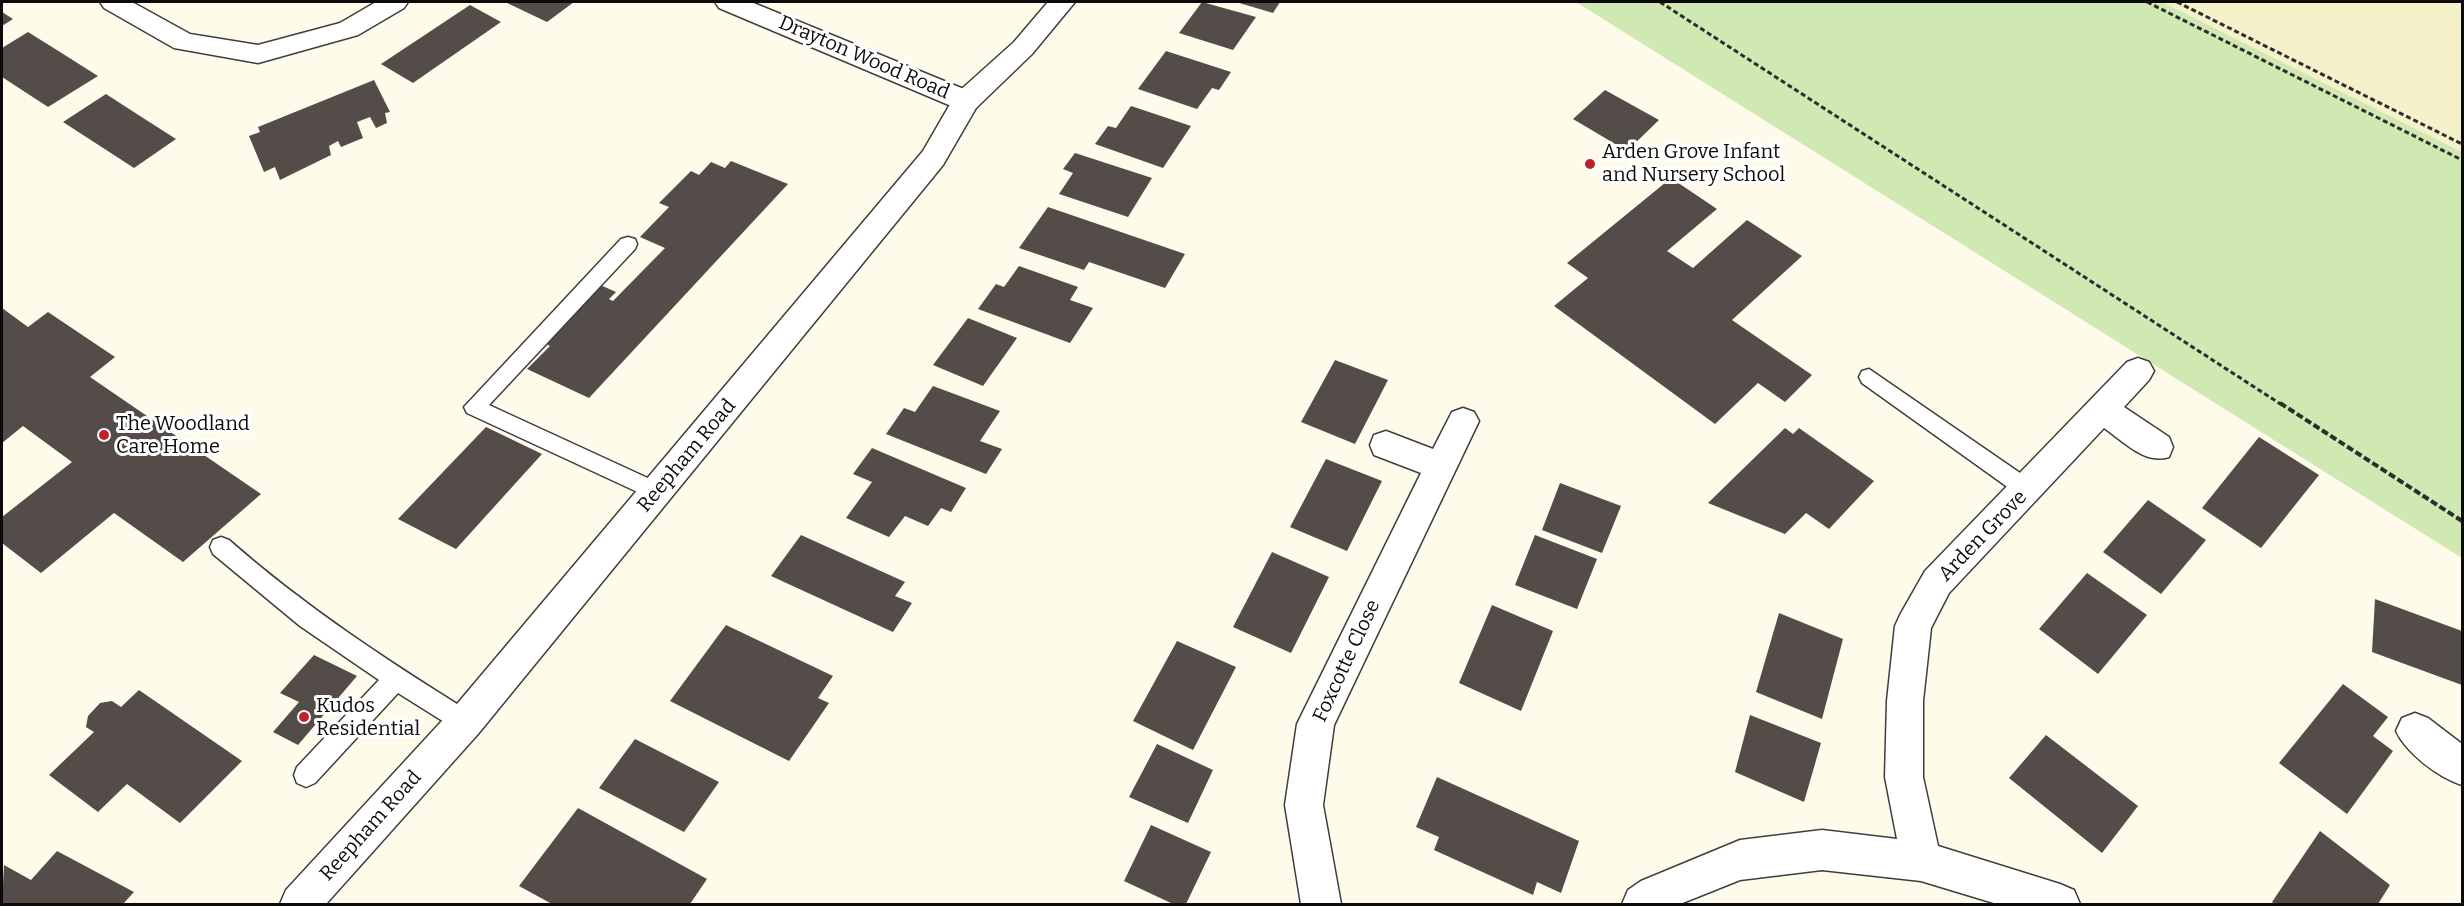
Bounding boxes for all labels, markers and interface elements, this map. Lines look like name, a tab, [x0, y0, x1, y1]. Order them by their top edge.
street label: Drayton Wood Road	[775, 11, 953, 105]
place label: Arden Grove Infant and Nursery School	[1602, 140, 1785, 187]
marker: Arden Grove Infant and Nursery School	[1583, 157, 1597, 171]
street label: Reepham Road	[633, 395, 741, 517]
place label: The Woodland Care Home	[116, 412, 250, 459]
marker: The Woodland Care Home	[97, 428, 111, 442]
street label: Arden Grove	[1934, 486, 2032, 586]
street label: Foxcotte Close	[1308, 596, 1386, 726]
place label: Kudos Residential	[316, 694, 420, 741]
marker: Kudos Residential	[297, 710, 311, 724]
street label: Reepham Road	[315, 766, 427, 886]

